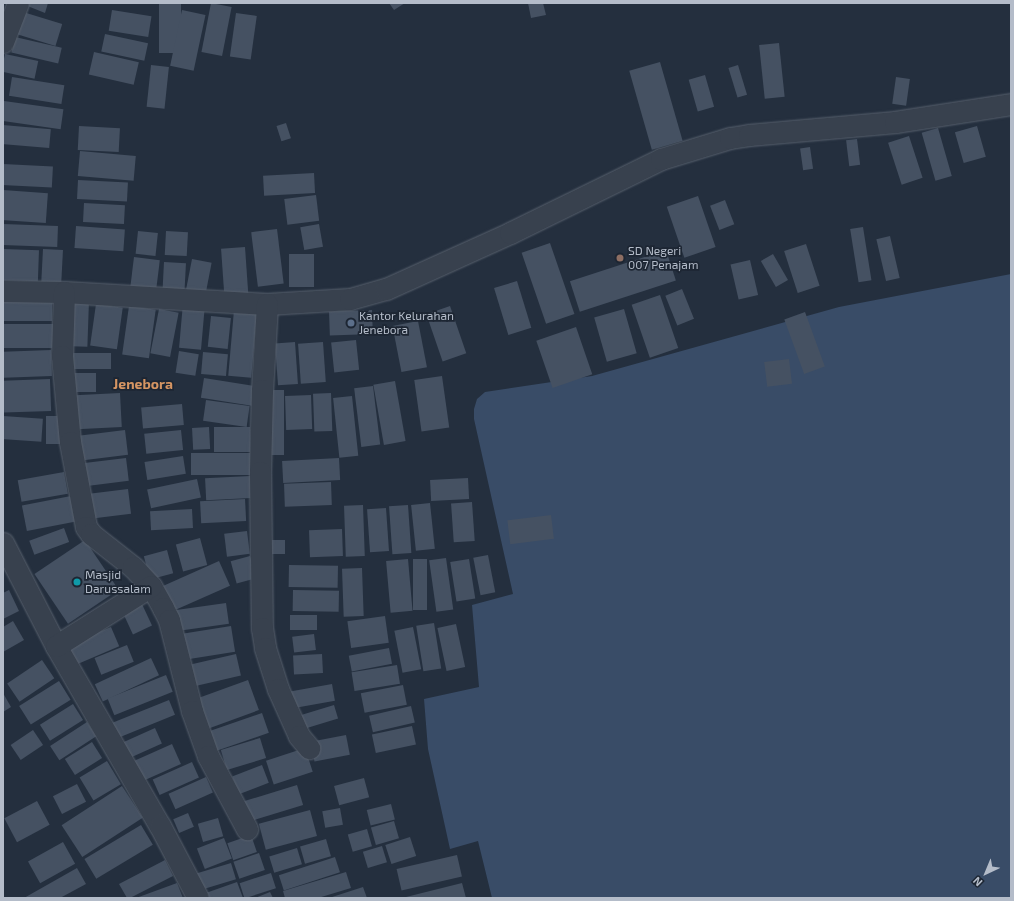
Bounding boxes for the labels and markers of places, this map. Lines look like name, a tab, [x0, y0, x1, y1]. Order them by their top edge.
place label: SD Negeri 007 Penajam	[628, 244, 698, 272]
marker: SD Negeri 007 Penajam	[615, 253, 625, 263]
place label: Kantor Kelurahan Jenebora	[359, 309, 454, 337]
marker: Kantor Kelurahan Jenebora	[346, 318, 356, 328]
place label: Masjid Darussalam	[85, 568, 151, 596]
marker: Masjid Darussalam	[72, 577, 82, 587]

